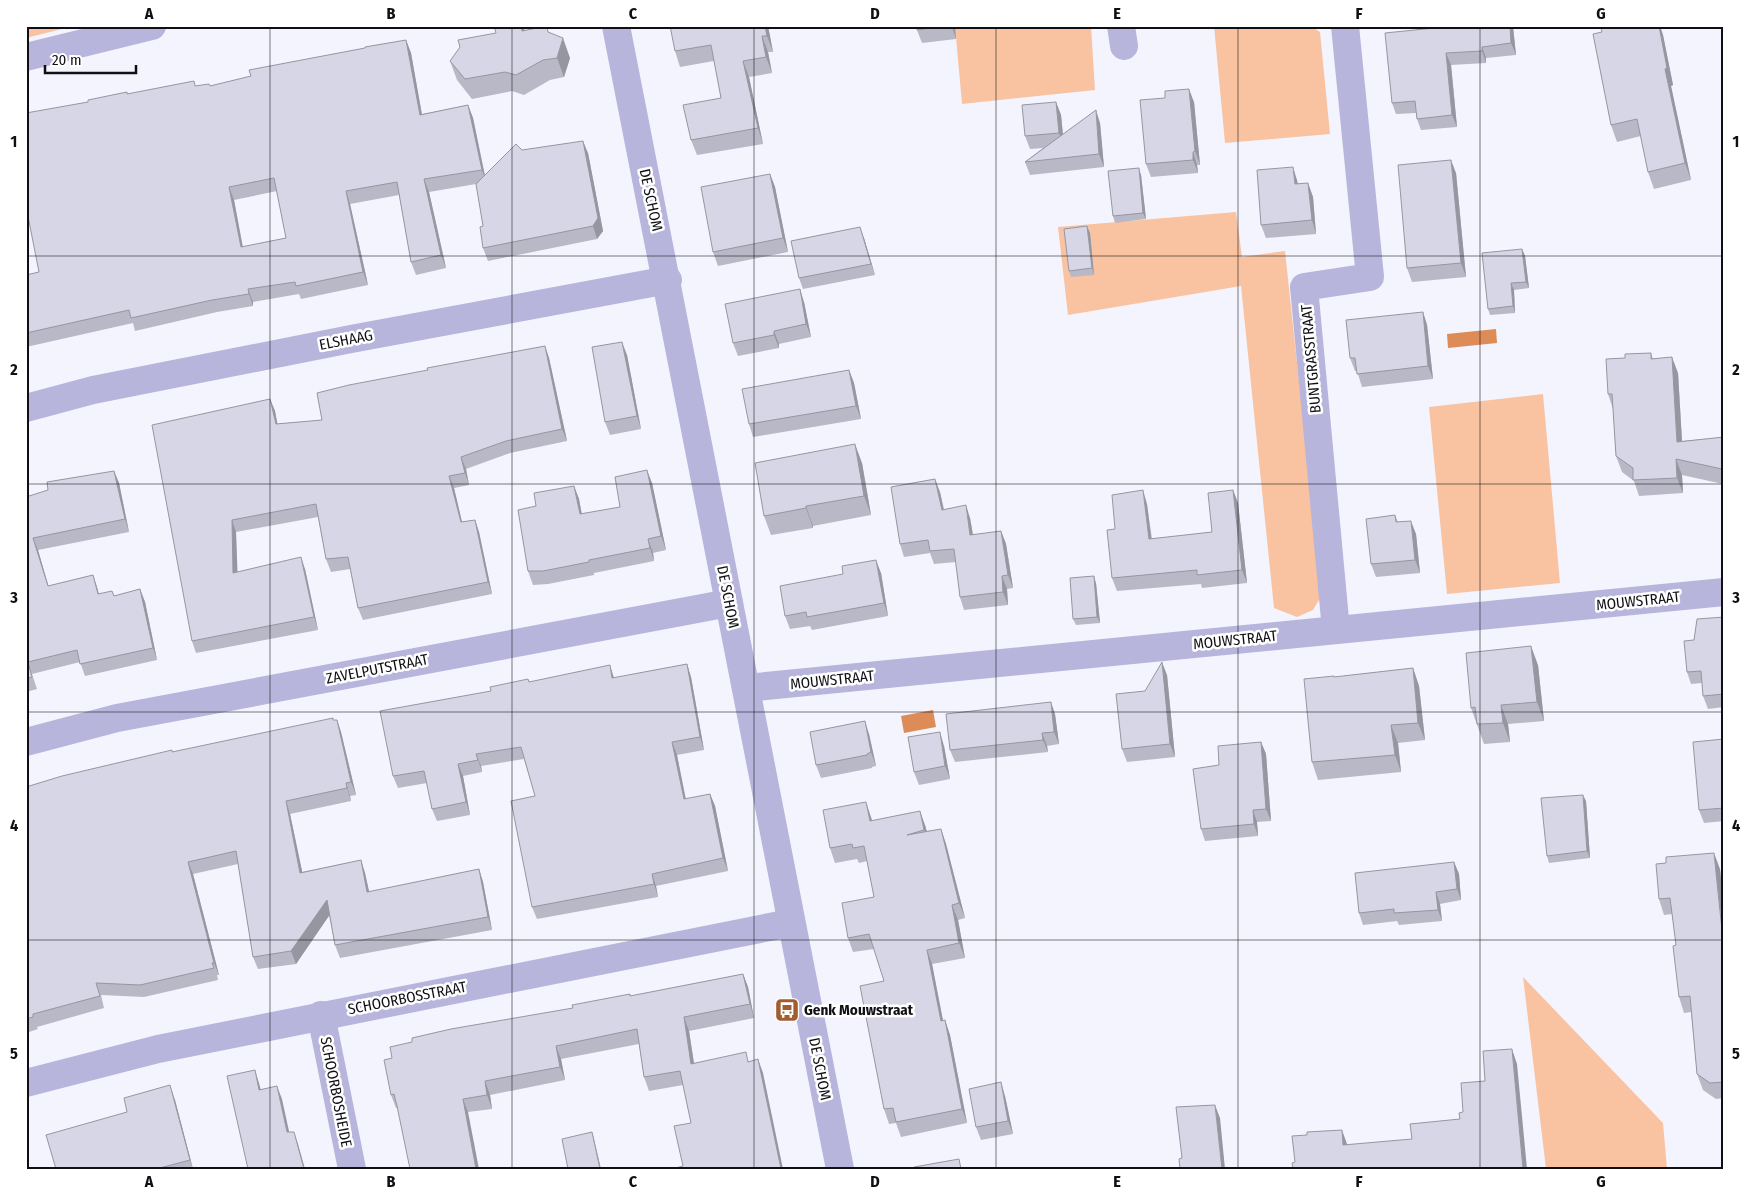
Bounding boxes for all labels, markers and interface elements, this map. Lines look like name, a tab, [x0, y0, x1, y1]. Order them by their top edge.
text: A	[144, 4, 154, 23]
text: B	[387, 4, 396, 23]
text: C	[629, 4, 638, 23]
text: D	[870, 4, 880, 23]
text: E	[1113, 4, 1121, 23]
text: F	[1355, 4, 1363, 23]
text: G	[1596, 4, 1606, 23]
scale bar	[45, 42, 136, 74]
text: 20 m	[52, 51, 82, 69]
text: 1	[11, 132, 17, 151]
text: 1	[1733, 132, 1739, 151]
street label: DE SCHOM	[636, 167, 666, 233]
street label: BUNTGRASSTRAAT	[1297, 304, 1325, 414]
street label: ELSHAAG	[318, 326, 374, 354]
text: 2	[9, 360, 18, 379]
text: 2	[1731, 360, 1740, 379]
street label: DE SCHOM	[713, 564, 743, 630]
text: 3	[9, 588, 18, 607]
street label: MOUWSTRAAT	[1595, 588, 1681, 614]
text: 3	[1731, 588, 1740, 607]
street label: MOUWSTRAAT	[1192, 627, 1278, 653]
street label: ZAVELPUTSTRAAT	[324, 650, 430, 688]
street label: MOUWSTRAAT	[789, 667, 875, 693]
text: 4	[10, 816, 18, 835]
text: 4	[1732, 816, 1740, 835]
street label: SCHOORBOSSTRAAT	[346, 978, 468, 1018]
bus stop icon: Genk Mouwstraat	[774, 997, 800, 1023]
place label: Genk Mouwstraat	[804, 1001, 914, 1019]
street label: SCHOORBOSHEIDE	[316, 1035, 356, 1149]
street label: DE SCHOM	[805, 1036, 835, 1102]
text: 5	[10, 1044, 18, 1063]
text: 5	[1732, 1044, 1740, 1063]
text: A	[144, 1172, 154, 1191]
text: B	[387, 1172, 396, 1191]
text: C	[629, 1172, 638, 1191]
text: D	[870, 1172, 880, 1191]
text: E	[1113, 1172, 1121, 1191]
text: F	[1355, 1172, 1363, 1191]
text: G	[1596, 1172, 1606, 1191]

